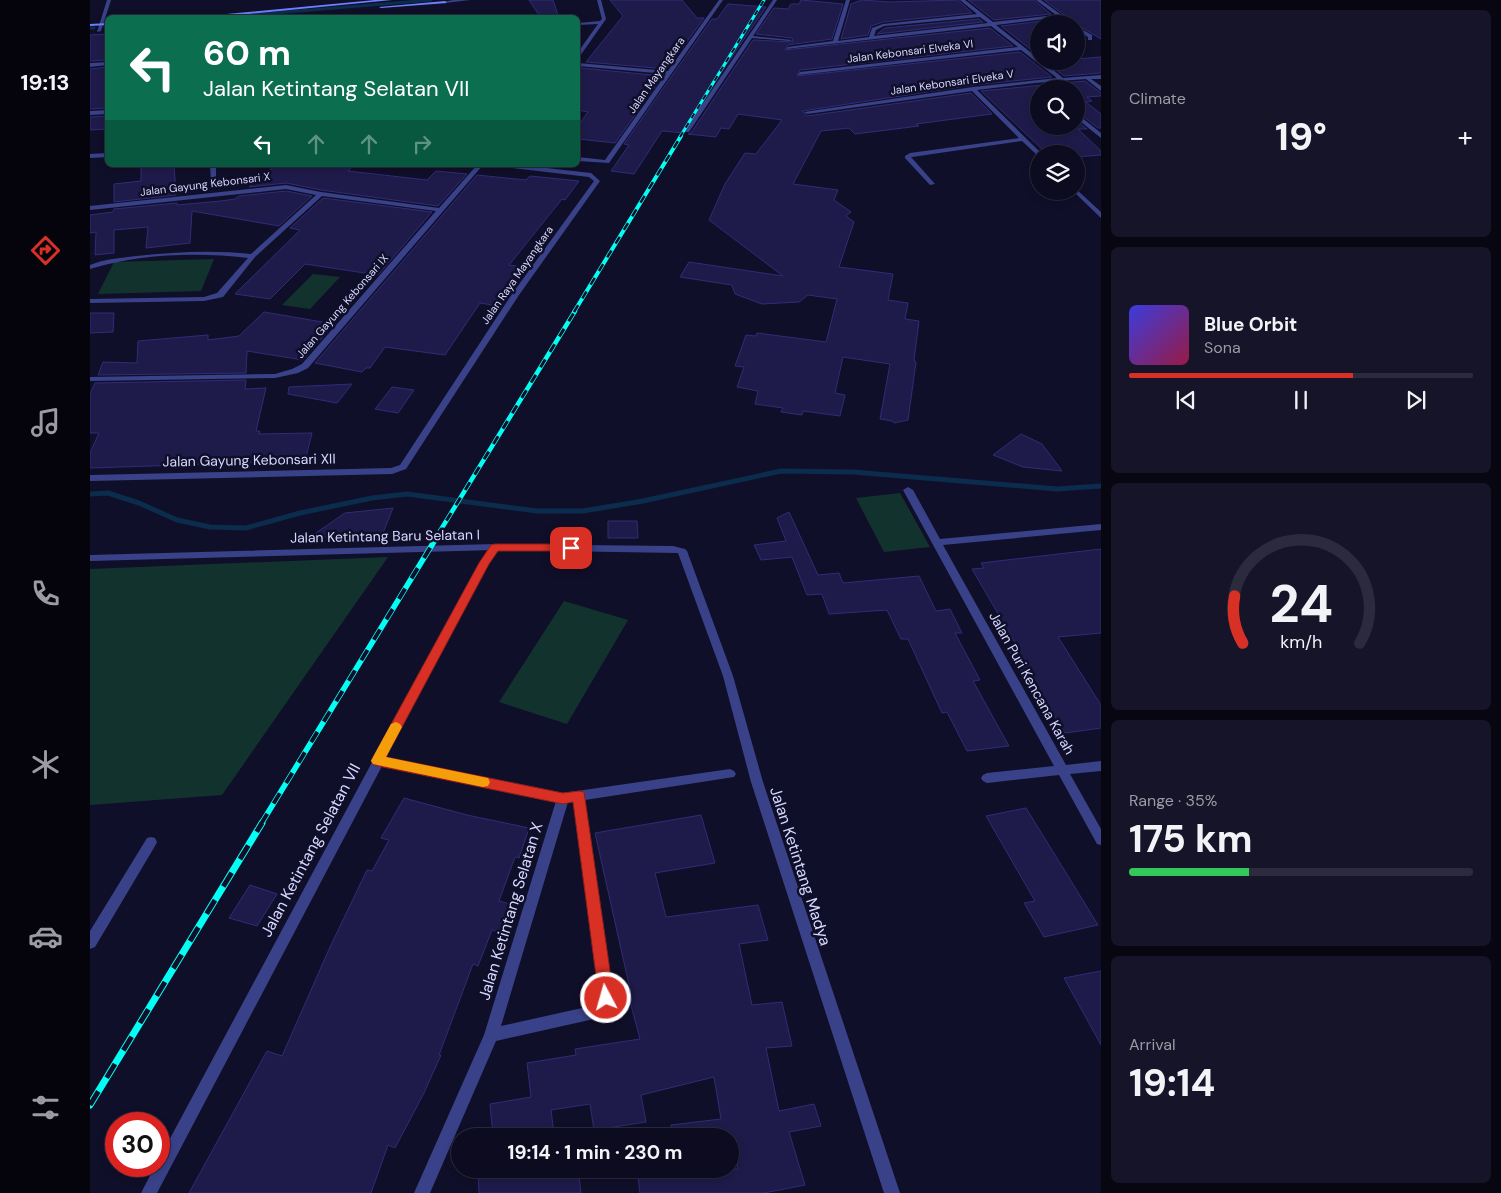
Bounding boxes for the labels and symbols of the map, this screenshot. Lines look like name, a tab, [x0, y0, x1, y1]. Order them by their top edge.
street label: Jalan Mayangkara	[624, 34, 688, 116]
street label: Jalan Kebonsari Elveka VI	[846, 36, 974, 66]
street label: Jalan Kebonsari Elveka V	[889, 66, 1015, 98]
street label: Jalan Gayung Kebonsari X	[139, 169, 271, 199]
street label: Jalan Raya Mayangkara	[478, 223, 556, 327]
street label: Jalan Gayung Kebonsari IX	[293, 251, 391, 361]
street label: Jalan Gayung Kebonsari XII	[162, 449, 336, 471]
street label: Jalan Ketintang Baru Selatan I	[290, 525, 480, 547]
pin	[550, 527, 592, 569]
street label: Jalan Puri Kencana Karah	[985, 608, 1079, 758]
street label: Jalan Ketintang Selatan VII	[256, 760, 365, 941]
street label: Jalan Ketintang Madya	[765, 784, 836, 948]
street label: Jalan Ketintang Selatan X	[473, 819, 548, 1003]
position arrow	[579, 971, 631, 1023]
speed limit sign: 30	[105, 1112, 170, 1177]

